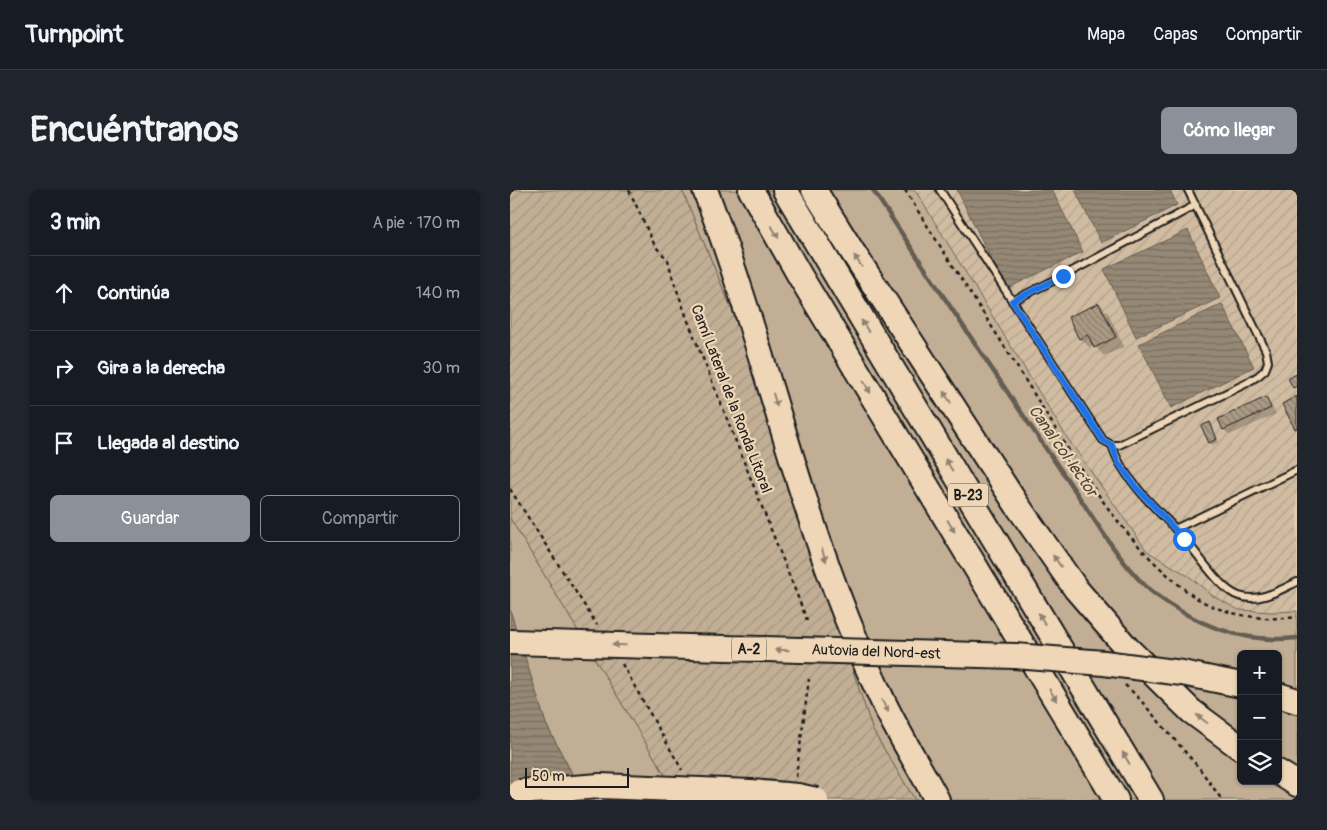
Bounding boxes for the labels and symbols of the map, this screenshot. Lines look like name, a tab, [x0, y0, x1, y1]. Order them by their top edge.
one-way arrow	[771, 226, 780, 239]
one-way arrow	[853, 254, 863, 267]
route end	[1052, 265, 1075, 288]
street label: Camí Lateral de la Ronda Litoral	[686, 302, 776, 496]
one-way arrow	[861, 319, 870, 332]
one-way arrow	[863, 381, 872, 394]
one-way arrow	[943, 390, 952, 403]
one-way arrow	[771, 393, 779, 408]
water label: Canal col·lector	[1024, 401, 1103, 502]
one-way arrow	[945, 458, 954, 471]
road number: B-23	[948, 484, 988, 506]
one-way arrow	[947, 520, 956, 533]
route start	[1173, 528, 1196, 551]
one-way arrow	[820, 548, 828, 563]
one-way arrow	[1052, 554, 1062, 568]
one-way arrow	[1038, 612, 1047, 625]
road number: A-2	[732, 638, 766, 660]
street label: Autovia del Nord-est	[811, 640, 942, 664]
one-way arrow	[611, 641, 627, 649]
one-way arrow	[774, 646, 790, 654]
one-way arrow	[1049, 689, 1058, 702]
one-way arrow	[881, 698, 889, 713]
one-way arrow	[1195, 714, 1209, 724]
one-way arrow	[1122, 752, 1131, 765]
scale bar	[525, 765, 629, 788]

